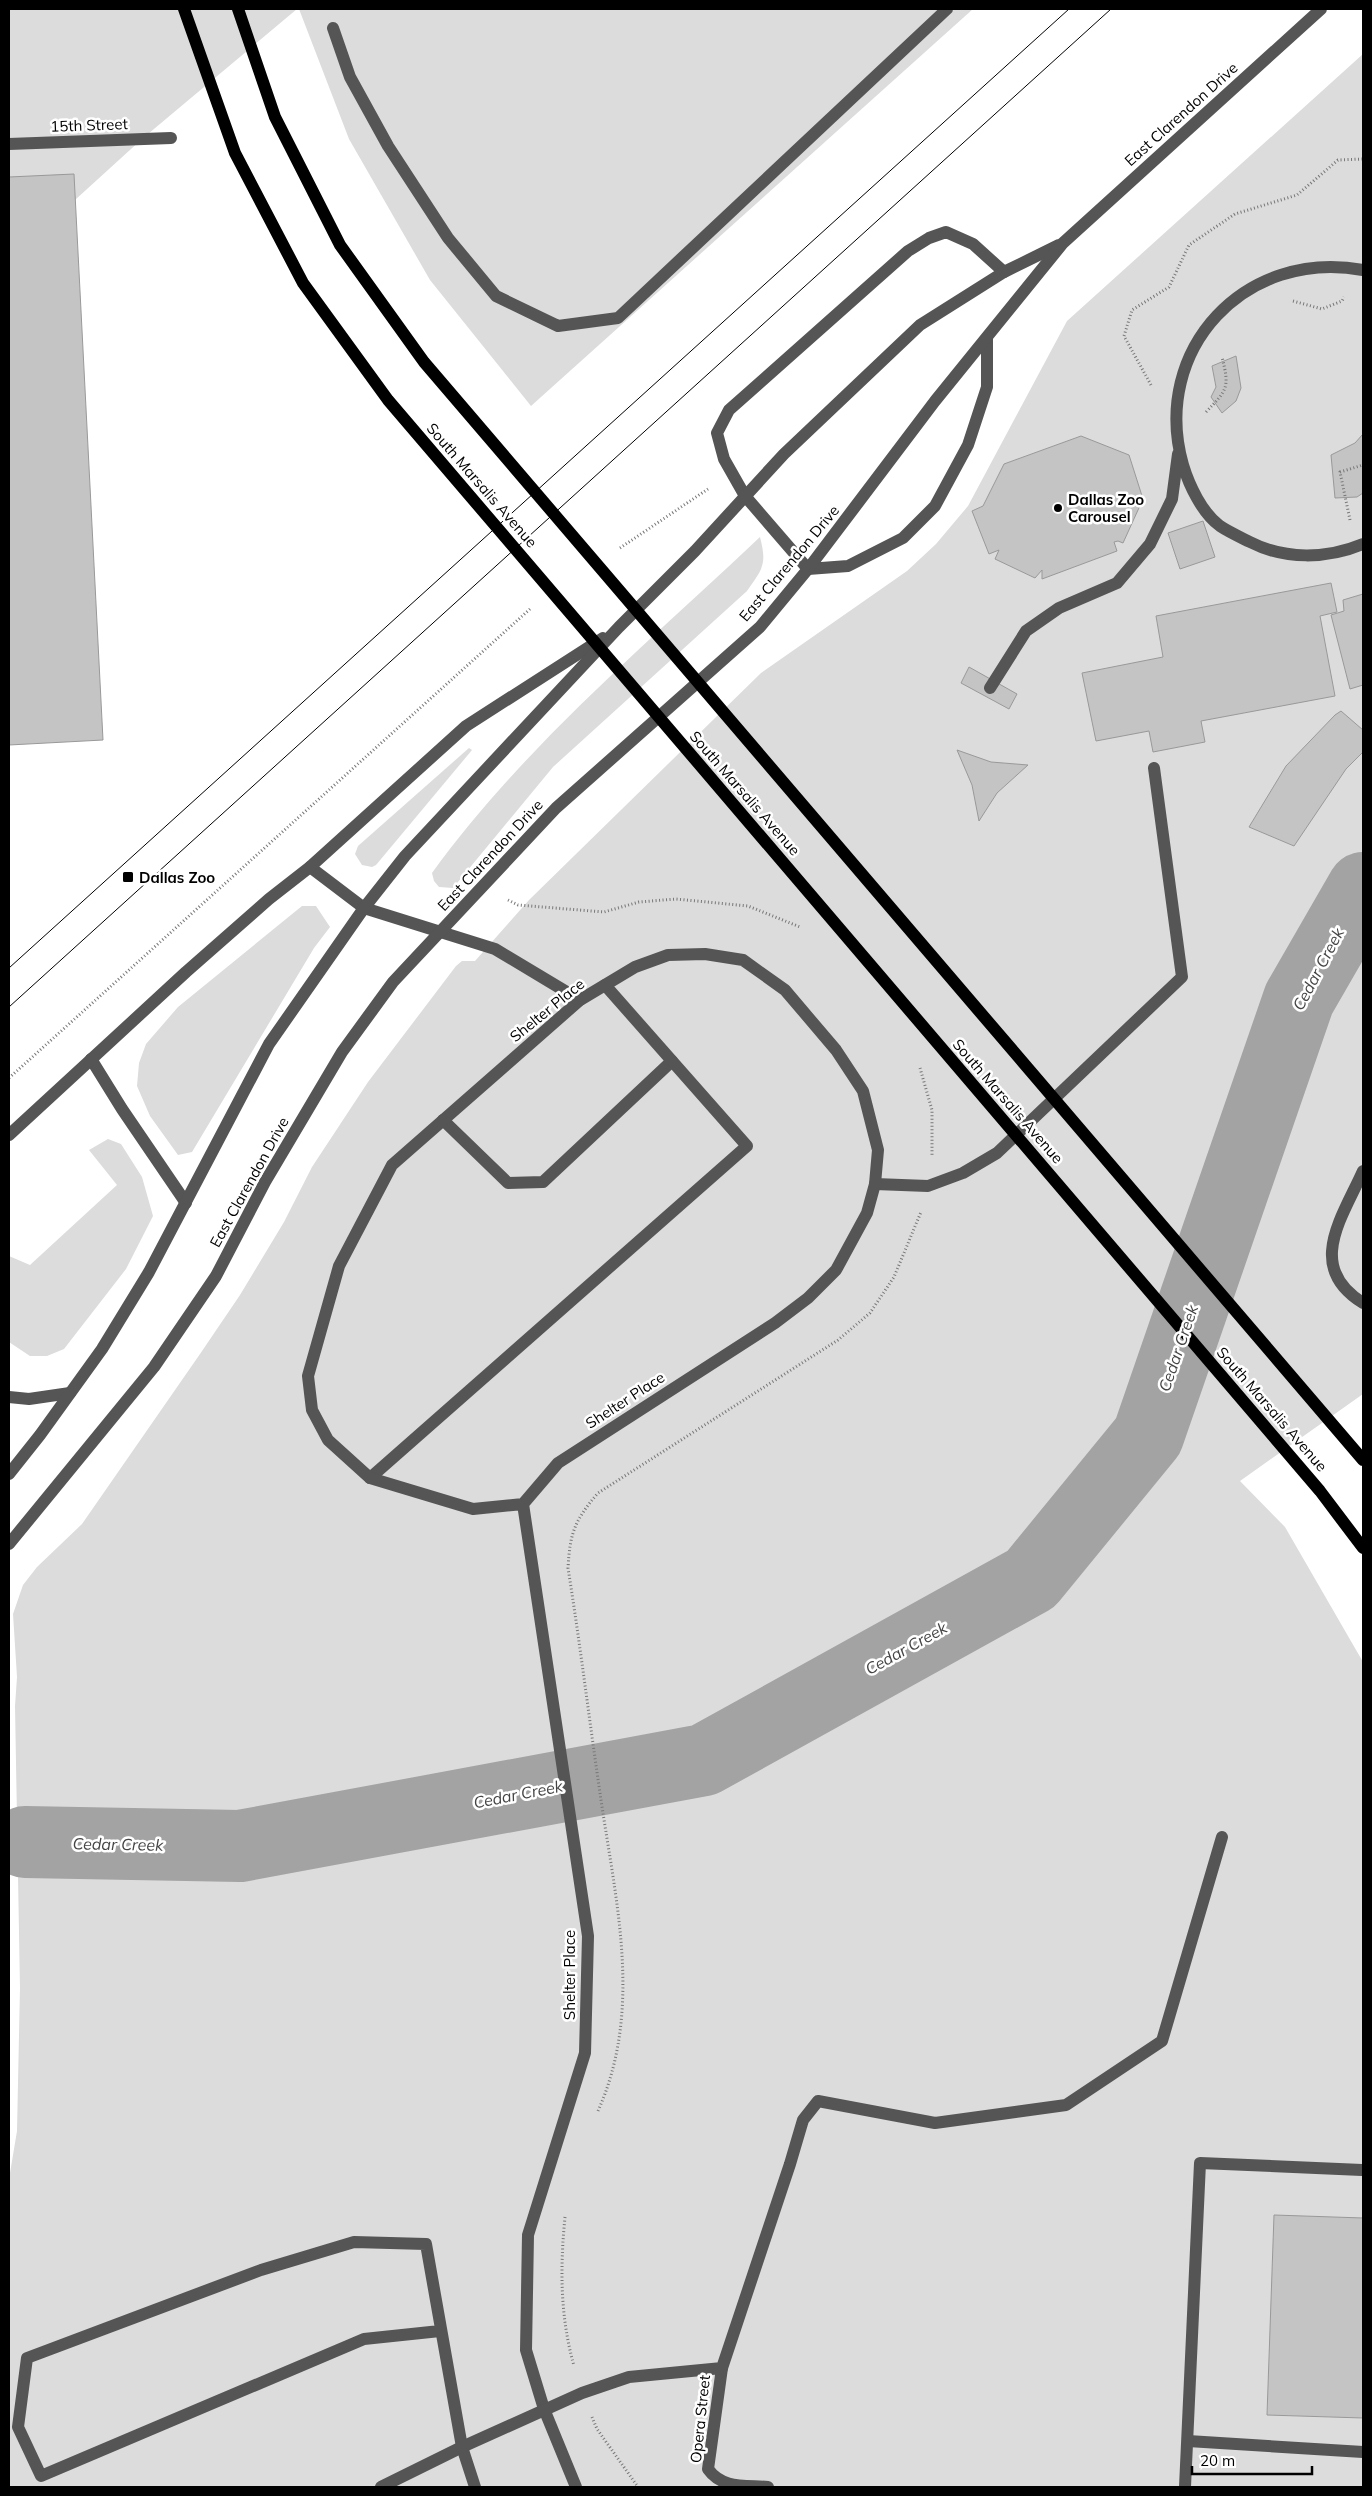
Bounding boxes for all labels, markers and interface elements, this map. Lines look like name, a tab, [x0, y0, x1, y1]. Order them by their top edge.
street label: East Clarendon Drive	[1120, 58, 1242, 170]
street label: 15th Street	[50, 114, 128, 136]
street label: South Marsalis Avenue	[423, 419, 541, 551]
place label: Dallas Zoo Carousel	[1068, 490, 1144, 526]
street label: East Clarendon Drive	[735, 501, 843, 625]
marker: Dallas Zoo Carousel	[1052, 502, 1064, 514]
street label: South Marsalis Avenue	[686, 727, 804, 859]
street label: East Clarendon Drive	[433, 795, 547, 915]
place label: Dallas Zoo	[139, 868, 215, 887]
marker: Dallas Zoo	[121, 870, 135, 884]
water label: Cedar Creek	[1288, 924, 1348, 1014]
street label: Shelter Place	[506, 974, 588, 1046]
street label: South Marsalis Avenue	[949, 1035, 1067, 1167]
street label: East Clarendon Drive	[205, 1114, 293, 1250]
water label: Cedar Creek	[1154, 1301, 1202, 1394]
street label: South Marsalis Avenue	[1213, 1343, 1331, 1475]
street label: Shelter Place	[582, 1367, 668, 1433]
water label: Cedar Creek	[862, 1617, 951, 1679]
water label: Cedar Creek	[472, 1775, 565, 1812]
water label: Cedar Creek	[73, 1833, 164, 1855]
street label: Shelter Place	[560, 1930, 579, 2020]
street label: Opera Street	[686, 2374, 714, 2464]
scale bar	[1192, 2444, 1312, 2476]
text: 20 m	[1200, 2451, 1235, 2470]

